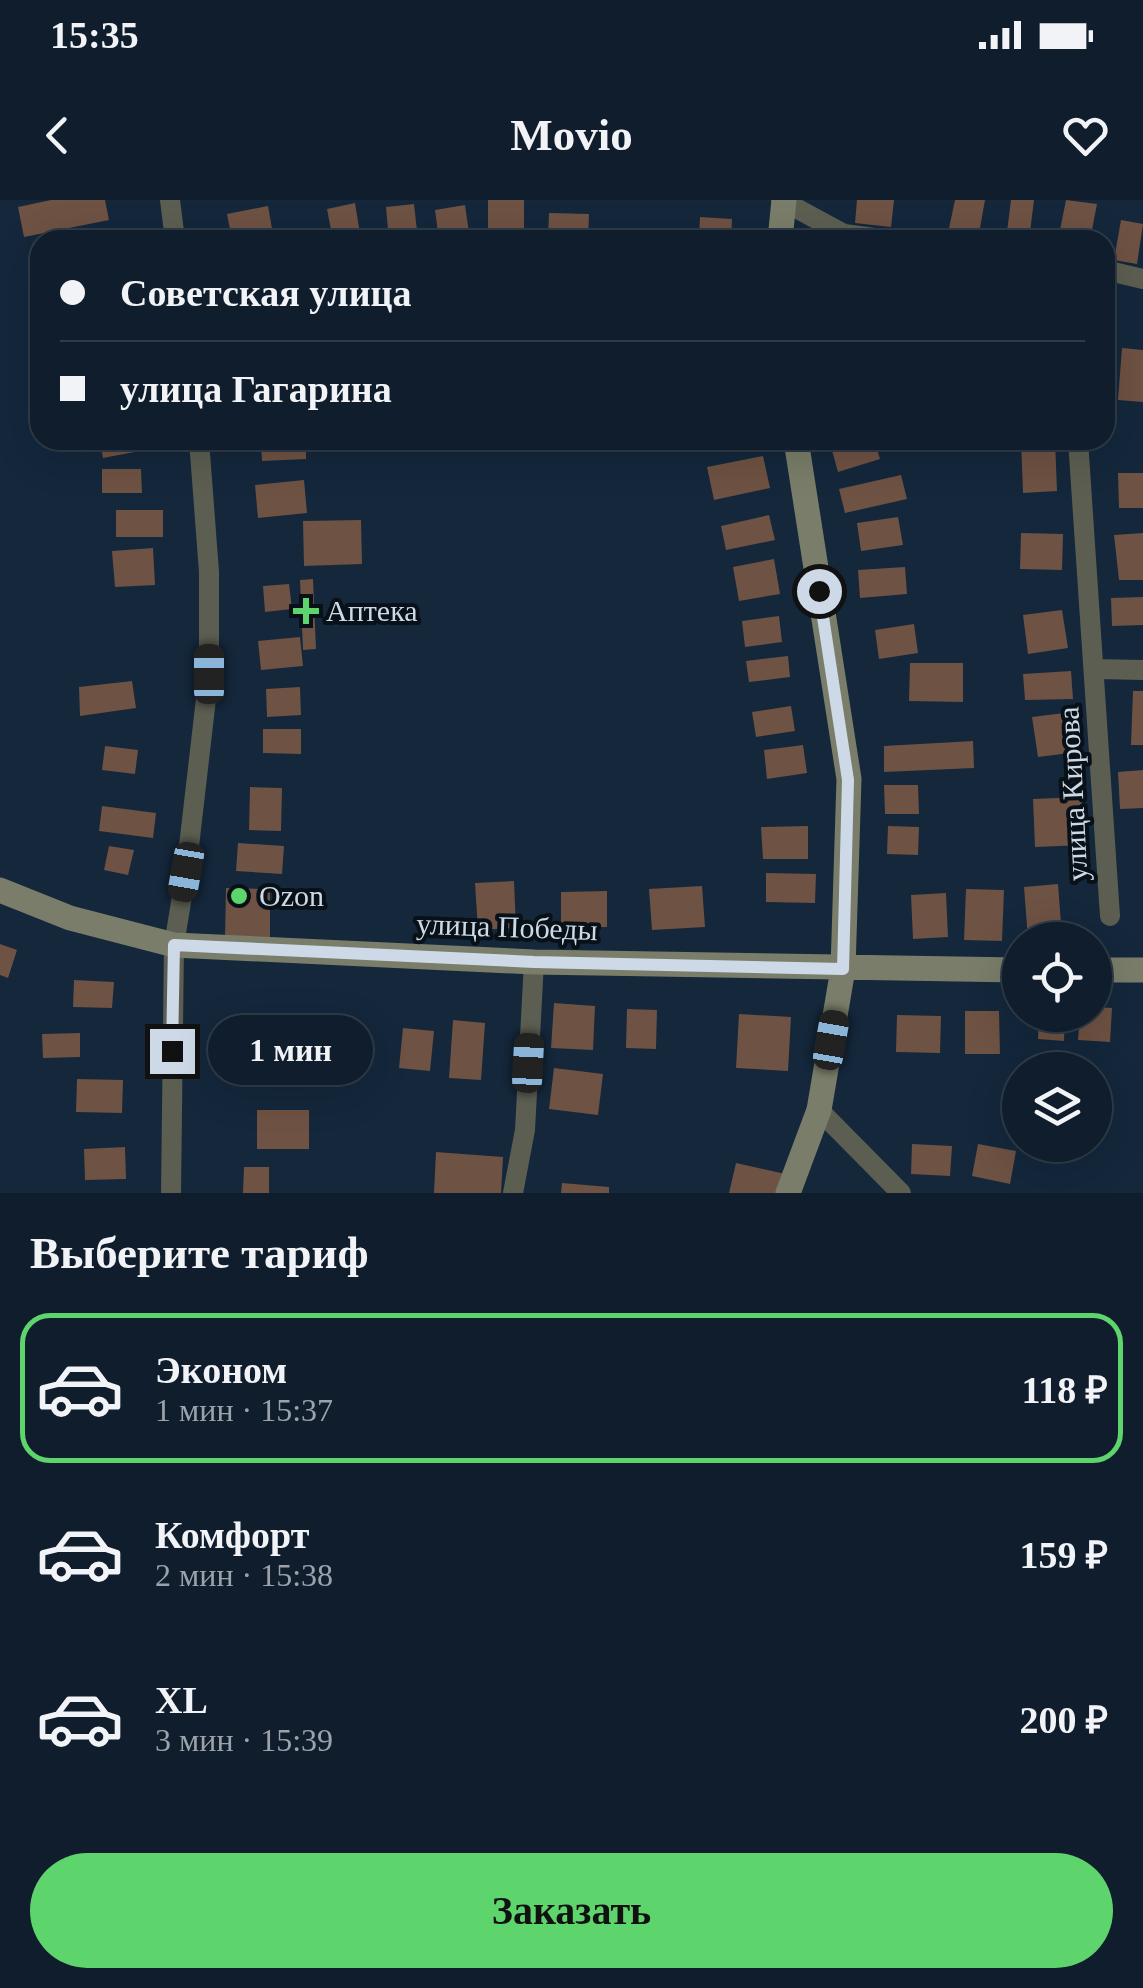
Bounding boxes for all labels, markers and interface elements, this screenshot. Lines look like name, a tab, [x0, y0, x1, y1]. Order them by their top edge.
text: 15:35	[50, 14, 139, 56]
icon: back	[30, 108, 85, 163]
icon: heart	[1058, 108, 1113, 163]
text: Movio	[510, 110, 633, 160]
text: Советская улица	[120, 272, 411, 314]
text: улица Гагарина	[120, 368, 392, 410]
route start	[797, 569, 842, 614]
place label: Аптека	[326, 594, 418, 627]
marker: Аптека	[295, 600, 317, 622]
car	[194, 644, 224, 704]
street label: улица Кирова	[1051, 706, 1094, 882]
car	[166, 840, 206, 904]
place label: Ozon	[259, 879, 324, 912]
marker: Ozon	[228, 885, 250, 907]
street label: улица Победы	[416, 907, 598, 946]
map controls	[1002, 922, 1112, 1162]
button: locate	[1002, 922, 1112, 1032]
car	[811, 1008, 851, 1072]
callout: 1 мин	[207, 1016, 372, 1086]
route end	[150, 1029, 195, 1074]
text: 1 мин	[249, 1032, 332, 1068]
car	[511, 1032, 545, 1094]
button: layers	[1002, 1052, 1112, 1162]
text: Выберите тариф	[30, 1228, 369, 1278]
icon: car	[35, 1343, 125, 1433]
text: Эконом	[155, 1349, 287, 1391]
text: 118 ₽	[1021, 1369, 1108, 1411]
text: 1 мин · 15:37	[155, 1392, 333, 1428]
icon: car	[35, 1508, 125, 1598]
text: Комфорт	[155, 1514, 309, 1556]
text: 159 ₽	[1019, 1534, 1108, 1576]
text: 2 мин · 15:38	[155, 1557, 333, 1593]
icon: car	[35, 1673, 125, 1763]
text: XL	[155, 1679, 208, 1721]
text: 200 ₽	[1019, 1699, 1108, 1741]
text: 3 мин · 15:39	[155, 1722, 333, 1758]
button: Заказать	[30, 1853, 1113, 1968]

